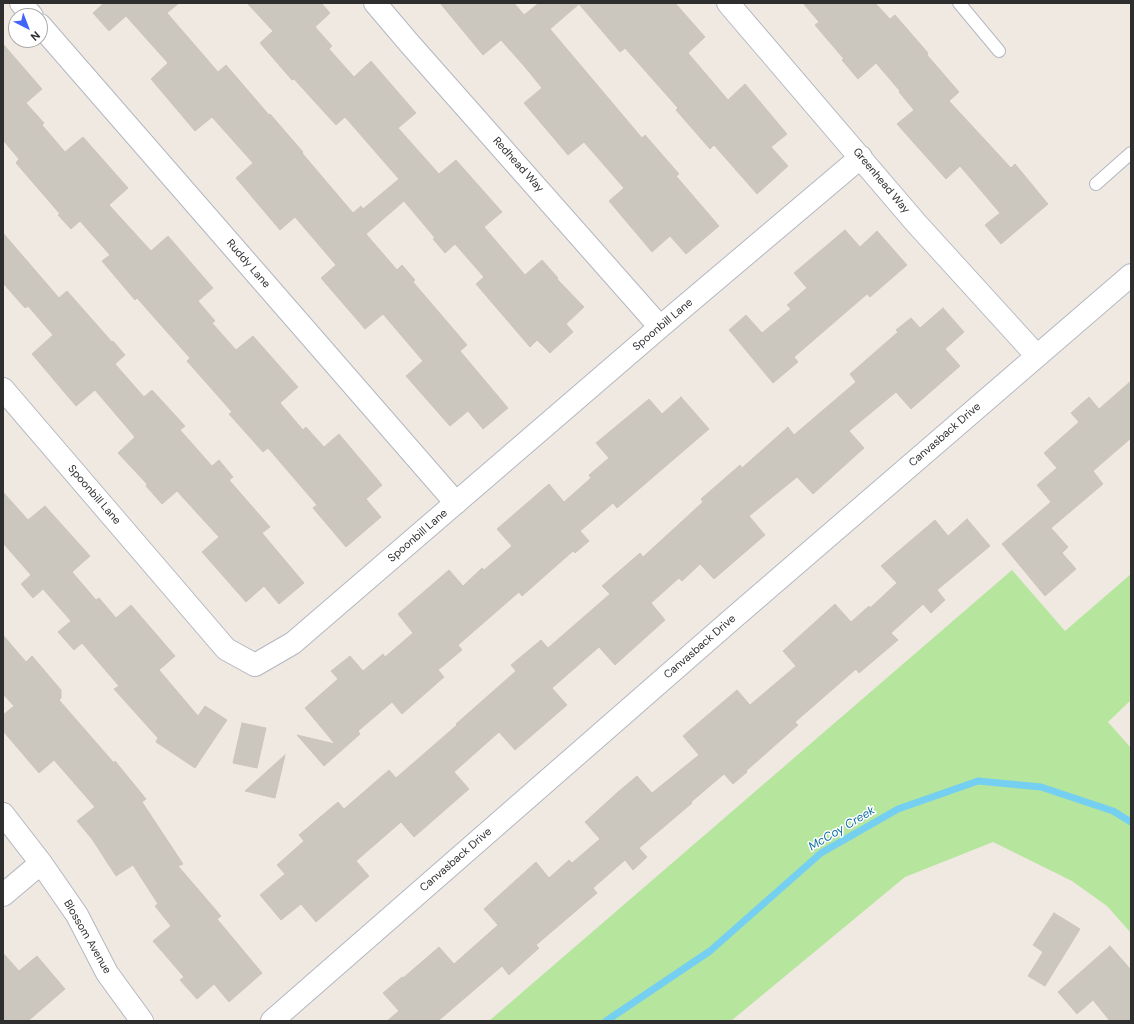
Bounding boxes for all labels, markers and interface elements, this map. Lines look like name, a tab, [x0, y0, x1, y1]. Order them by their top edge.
north arrow	[8, 8, 48, 48]
text: N	[28, 28, 43, 44]
street label: Redhead Way	[490, 135, 546, 195]
street label: Greenhead Way	[850, 146, 912, 216]
street label: Ruddy Lane	[223, 237, 273, 291]
street label: Spoonbill Lane	[630, 296, 696, 354]
street label: Canvasback Drive	[906, 400, 984, 470]
street label: Spoonbill Lane	[65, 463, 123, 527]
street label: Spoonbill Lane	[386, 507, 450, 565]
street label: Canvasback Drive	[661, 612, 739, 682]
water label: McCoy Creek	[806, 803, 878, 855]
street label: Canvasback Drive	[417, 825, 495, 895]
street label: Blossom Avenue	[60, 898, 114, 976]

